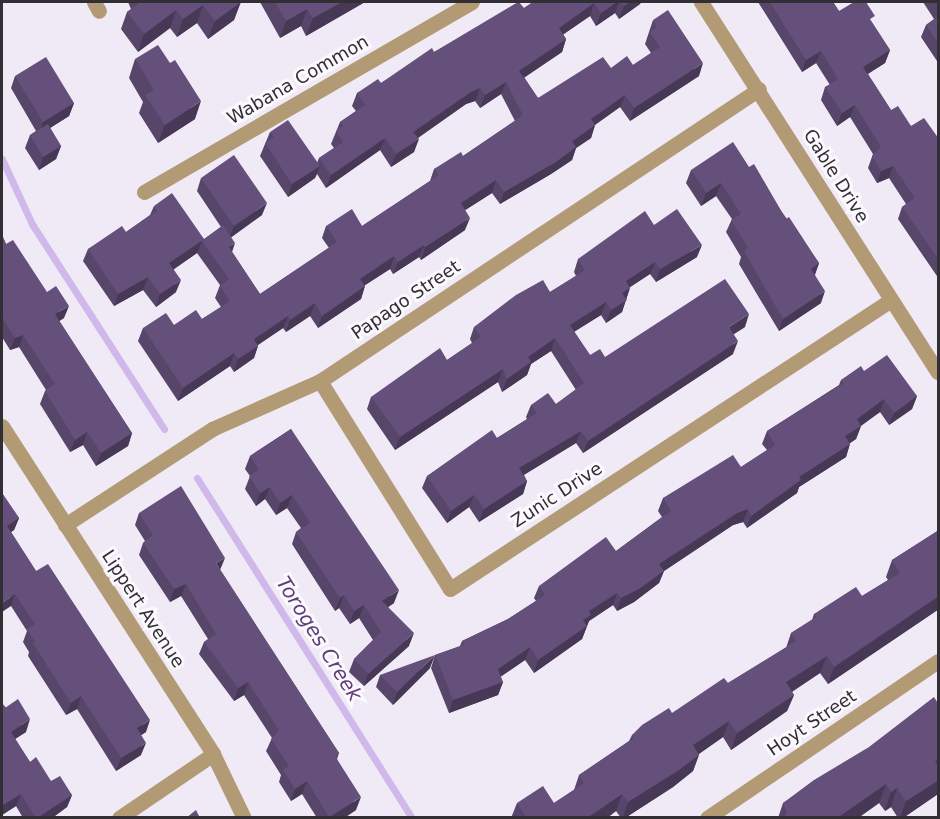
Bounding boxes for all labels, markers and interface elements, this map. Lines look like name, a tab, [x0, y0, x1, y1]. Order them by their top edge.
street label: Wabana Common	[224, 31, 372, 129]
street label: Gable Drive	[799, 125, 873, 227]
street label: Papago Street	[348, 256, 464, 344]
street label: Zunic Drive	[508, 458, 606, 532]
street label: Lippert Avenue	[97, 546, 189, 672]
water label: Toroges Creek	[271, 572, 367, 706]
street label: Hoyt Street	[763, 685, 861, 761]

